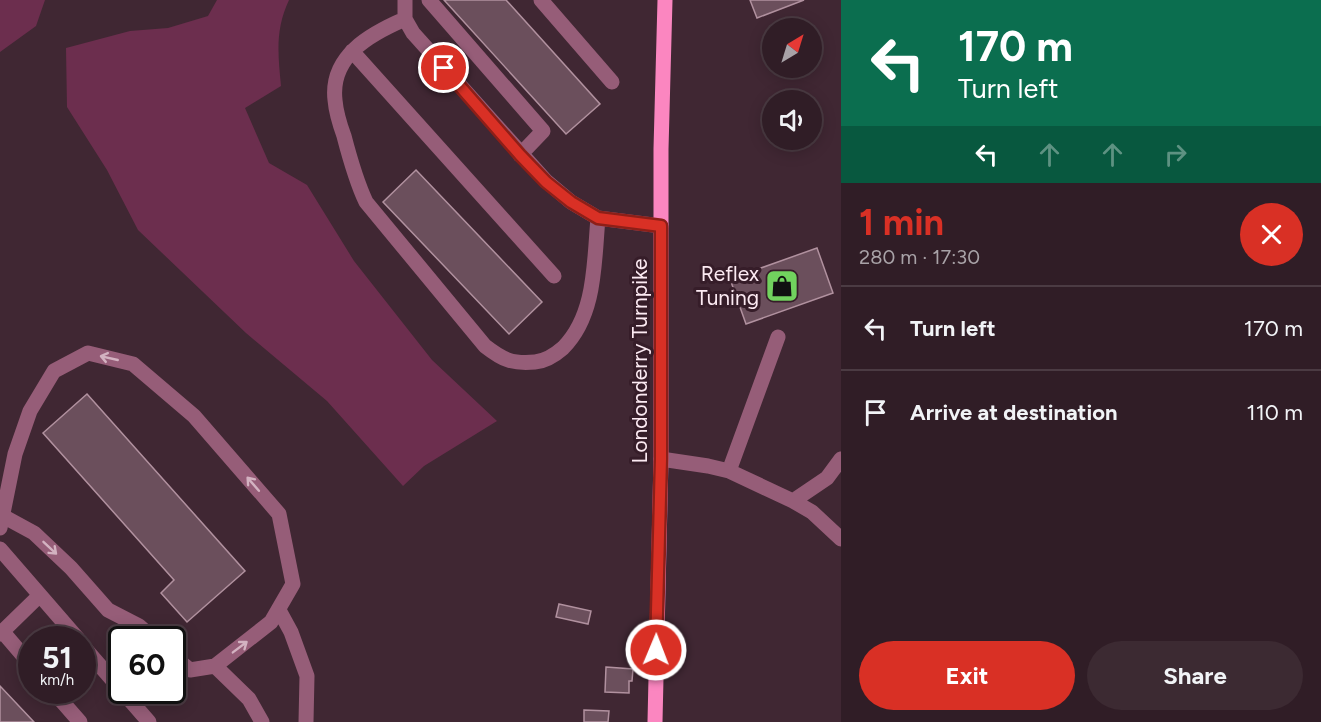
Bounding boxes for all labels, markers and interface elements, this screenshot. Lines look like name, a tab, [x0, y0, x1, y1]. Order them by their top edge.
north arrow	[762, 18, 822, 78]
map controls	[762, 18, 822, 150]
text: 170 m	[958, 21, 1073, 72]
icon: left	[859, 24, 937, 102]
pin	[418, 42, 469, 93]
icon: arrive	[427, 51, 460, 84]
text: Turn left	[958, 72, 1058, 105]
button: sound	[762, 90, 822, 150]
icon: left	[970, 138, 1003, 171]
icon: ahead	[1033, 138, 1066, 171]
icon: ahead	[1096, 138, 1129, 171]
icon: right	[1159, 138, 1192, 171]
text: 1 min	[859, 201, 944, 244]
button: close	[1240, 203, 1303, 266]
text: 280 m · 17:30	[859, 245, 980, 269]
street label: Londonderry Turnpike	[627, 258, 652, 464]
place label: Reflex Tuning	[696, 261, 759, 310]
shop icon: Reflex Tuning	[764, 268, 800, 304]
icon: left	[859, 312, 892, 345]
text: Turn left	[910, 315, 996, 342]
text: 170 m	[1244, 315, 1303, 342]
one-way arrow	[100, 352, 119, 363]
icon: arrive	[859, 396, 892, 429]
text: Arrive at destination	[910, 399, 1118, 426]
text: 110 m	[1247, 399, 1303, 426]
one-way arrow	[246, 477, 260, 492]
one-way arrow	[42, 541, 57, 555]
position arrow	[624, 618, 688, 682]
speed limit sign: 60	[108, 626, 186, 704]
text: 51	[42, 639, 72, 676]
one-way arrow	[232, 641, 248, 654]
button: Exit	[859, 641, 1075, 710]
button: Share	[1087, 641, 1303, 710]
text: km/h	[40, 671, 74, 689]

